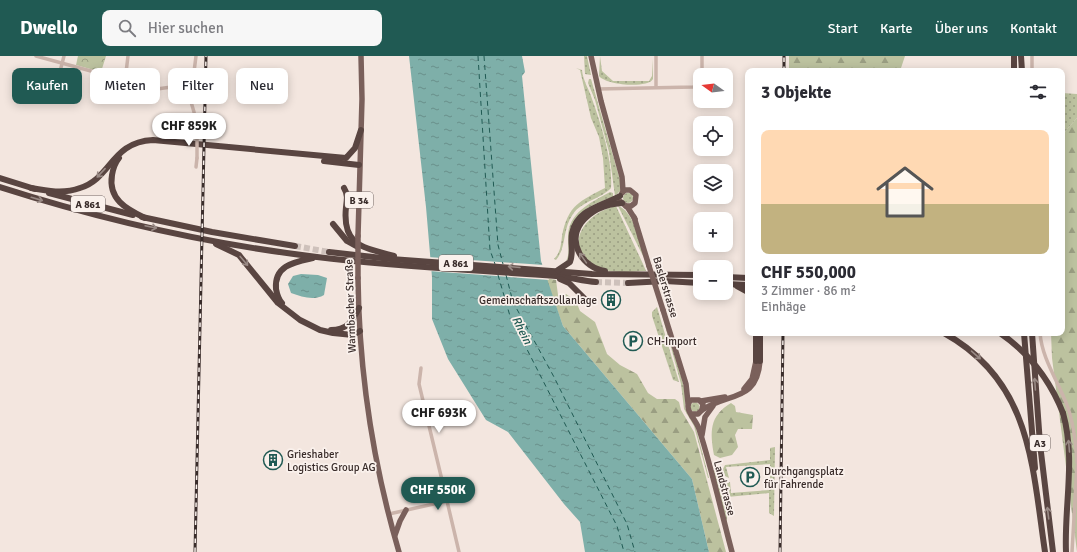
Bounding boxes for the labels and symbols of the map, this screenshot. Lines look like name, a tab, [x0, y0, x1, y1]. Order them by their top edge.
north arrow	[693, 68, 733, 108]
pin: CHF 859K	[148, 113, 230, 147]
one-way arrow	[97, 168, 106, 178]
road number: B 34	[345, 192, 373, 208]
one-way arrow	[31, 195, 44, 203]
road number: A 861	[71, 196, 105, 212]
one-way arrow	[144, 224, 157, 232]
one-way arrow	[579, 252, 587, 263]
road number: A 861	[439, 255, 473, 271]
street label: Baslerstrasse	[650, 255, 681, 319]
one-way arrow	[239, 256, 248, 267]
street label: Warmbacher Straße	[342, 259, 359, 353]
one-way arrow	[508, 264, 521, 271]
building icon: Gemeinschaftszollanlage	[600, 289, 622, 311]
place label: Gemeinschaftszollanlage	[479, 294, 597, 307]
water label: Rhein	[508, 314, 535, 347]
parking icon: CH-Import	[622, 330, 644, 352]
place label: CH-Import	[647, 335, 697, 348]
one-way arrow	[971, 351, 981, 360]
one-way arrow	[1031, 378, 1039, 391]
pin: CHF 693K	[398, 400, 480, 434]
road number: A3	[1030, 435, 1050, 451]
one-way arrow	[1066, 440, 1073, 453]
place label: Grieshaber Logistics Group AG	[287, 448, 376, 474]
building icon: Grieshaber Logistics Group AG	[262, 449, 284, 471]
street label: Landstrasse	[711, 459, 738, 517]
place label: Durchgangsplatz für Fahrende	[764, 465, 844, 491]
parking icon: Durchgangsplatz für Fahrende	[739, 466, 761, 488]
pin: CHF 550K	[397, 477, 479, 511]
one-way arrow	[1044, 507, 1052, 520]

